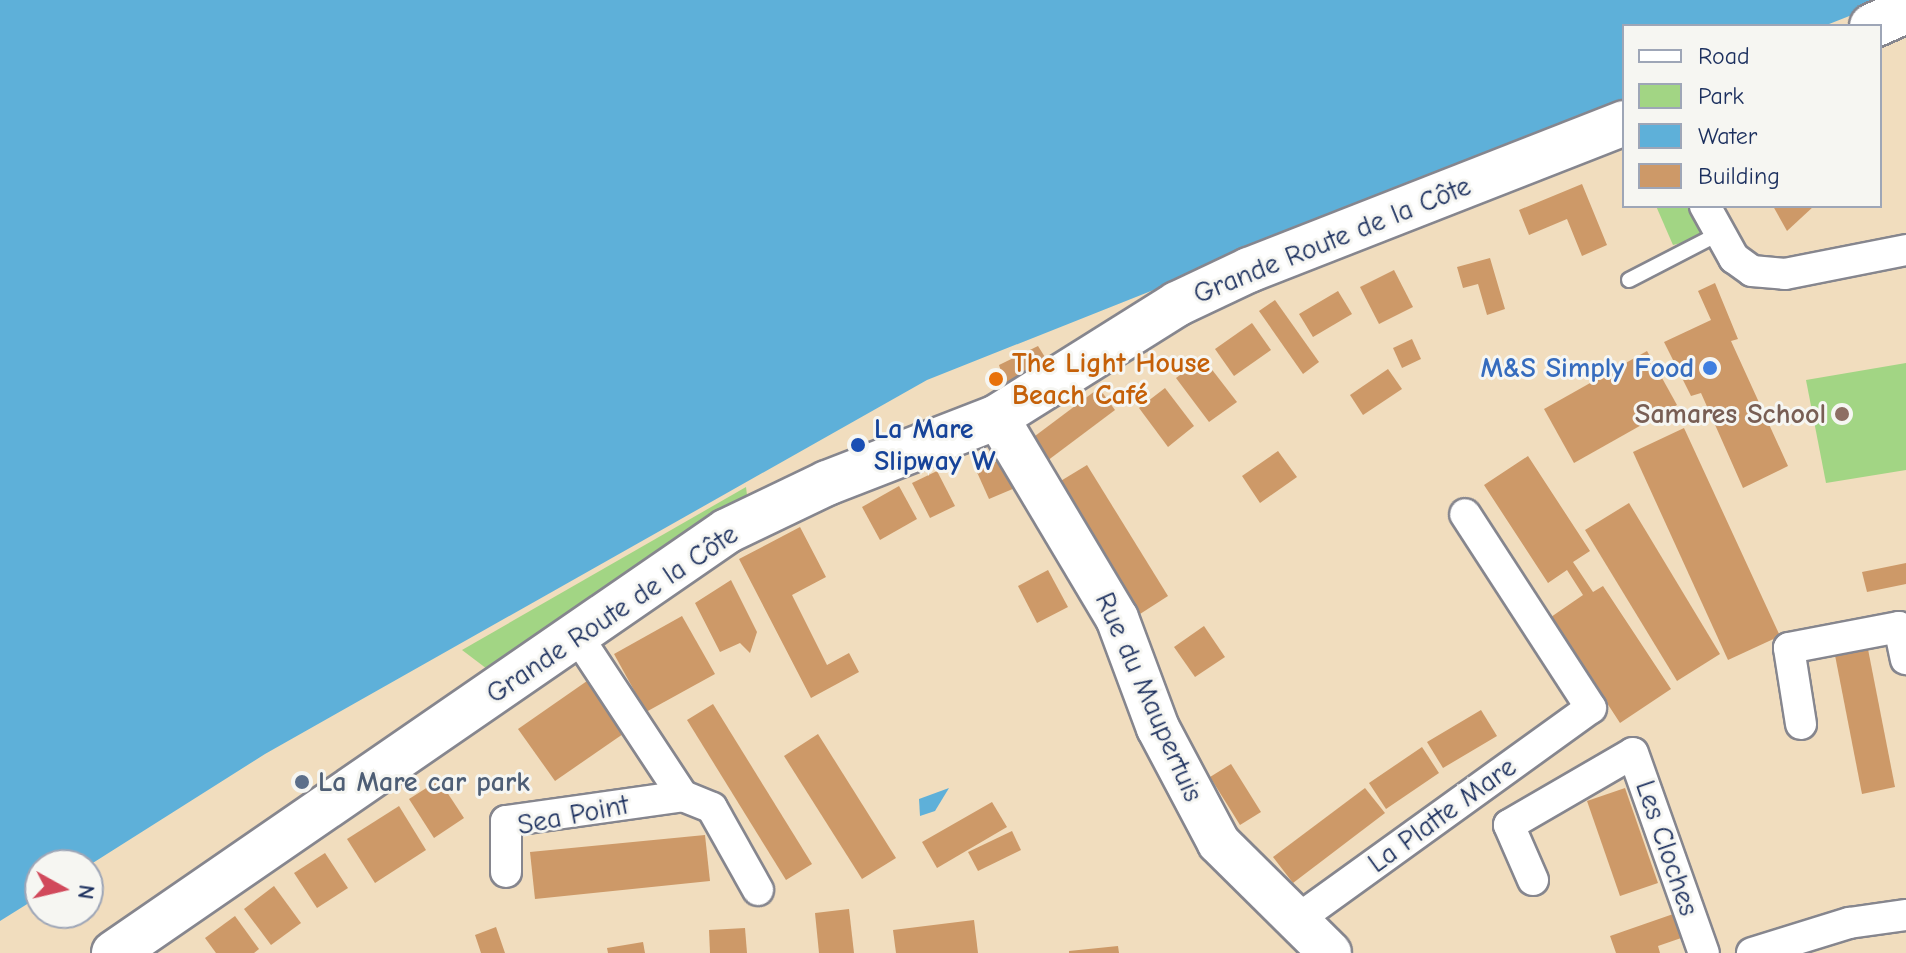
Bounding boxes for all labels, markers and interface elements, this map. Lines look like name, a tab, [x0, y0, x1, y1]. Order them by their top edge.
legend	[1622, 24, 1882, 208]
text: Road	[1698, 42, 1750, 70]
text: Park	[1698, 82, 1744, 110]
text: Water	[1698, 122, 1757, 150]
text: Building	[1698, 162, 1780, 190]
street label: Grande Route de la Côte	[1189, 169, 1475, 311]
place label: The Light House Beach Café	[1012, 346, 1210, 412]
place label: M&S Simply Food	[1480, 351, 1694, 385]
marker: M&S Simply Food	[1701, 359, 1719, 377]
marker: The Light House Beach Café	[987, 370, 1005, 388]
place label: Samares School	[1635, 397, 1826, 431]
marker: Samares School	[1833, 405, 1851, 423]
place label: La Mare Slipway W	[874, 412, 995, 478]
marker: La Mare Slipway W	[849, 436, 867, 454]
street label: Grande Route de la Côte	[480, 517, 744, 711]
street label: Rue du Maupertuis	[1088, 587, 1210, 807]
street label: La Platte Mare	[1361, 750, 1523, 880]
place label: La Mare car park	[318, 765, 530, 799]
marker: La Mare car park	[293, 773, 311, 791]
street label: Les Cloches	[1628, 776, 1706, 920]
street label: Sea Point	[515, 788, 631, 842]
north arrow	[24, 849, 104, 929]
text: N	[72, 883, 100, 901]

